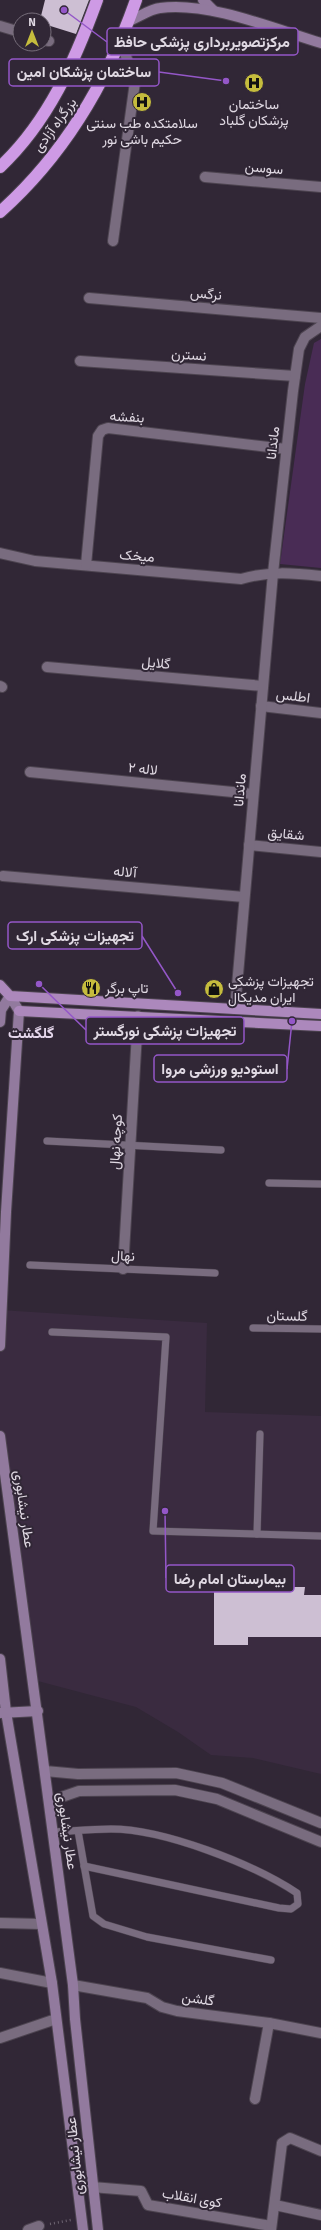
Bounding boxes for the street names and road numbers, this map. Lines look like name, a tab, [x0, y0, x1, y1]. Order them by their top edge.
street label: بزرگراه آزادی	[30, 94, 80, 156]
street label: سوسن	[244, 158, 284, 178]
street label: نرگس	[189, 284, 223, 304]
street label: نسترن	[171, 345, 207, 365]
street label: بنفشه	[109, 408, 145, 426]
street label: ماندانا	[263, 425, 283, 461]
street label: میخک	[119, 546, 155, 566]
street label: گلایل	[141, 653, 171, 673]
street label: اطلس	[275, 685, 311, 707]
street label: لاله ۲	[127, 759, 159, 779]
street label: ماندانا	[230, 773, 250, 807]
street label: شقایق	[267, 824, 305, 844]
street label: آلاله	[113, 863, 139, 882]
street label: کوچه نهال	[106, 1114, 127, 1170]
street label: نهال	[111, 1247, 135, 1266]
street label: گلستان	[266, 1307, 308, 1325]
street label: عطار نیشابوری	[10, 1469, 38, 1549]
street label: عطار نیشابوری	[53, 1791, 81, 1871]
street label: گلشن	[181, 1988, 215, 2010]
street label: عطار نیشابوری	[62, 2116, 88, 2196]
street label: کوی انقلاب	[161, 2184, 223, 2212]

